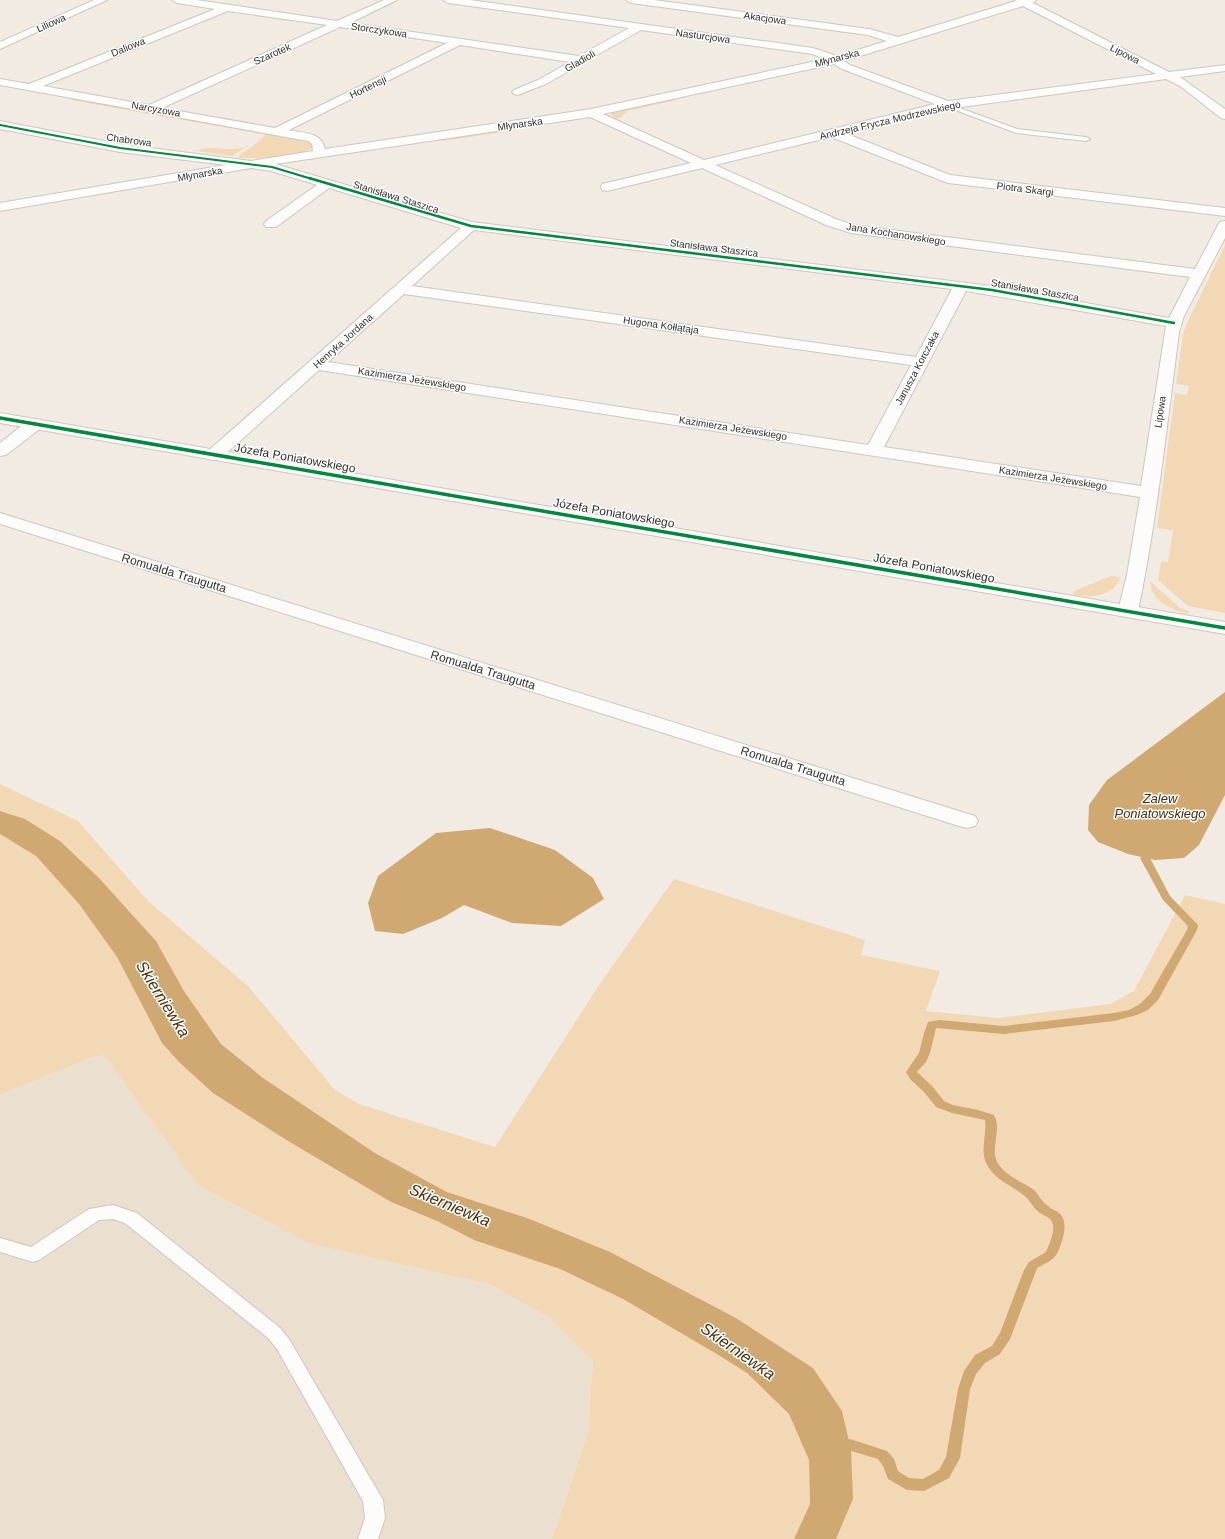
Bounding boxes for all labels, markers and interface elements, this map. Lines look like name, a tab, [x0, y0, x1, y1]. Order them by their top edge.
street label: Akacjowa	[743, 10, 787, 26]
street label: Liliowa	[35, 12, 68, 34]
street label: Storczykowa	[350, 21, 408, 39]
street label: Nasturcjowa	[675, 27, 731, 45]
street label: Daliowa	[109, 35, 147, 59]
street label: Szarotek	[252, 41, 293, 67]
street label: Lipowa	[1108, 42, 1142, 66]
street label: Młynarska	[814, 47, 861, 69]
street label: Gladioli	[563, 48, 597, 74]
street label: Hortensji	[348, 73, 388, 101]
street label: Andrzeja Frycza Modrzewskiego	[818, 98, 962, 142]
street label: Narcyzowa	[131, 99, 182, 119]
street label: Młynarska	[497, 115, 544, 133]
street label: Chabrowa	[106, 131, 153, 149]
street label: Młynarska	[177, 165, 224, 183]
street label: Stanisława Staszica	[352, 179, 441, 215]
street label: Piotra Skargi	[996, 180, 1054, 198]
street label: Jana Kochanowskiego	[846, 221, 947, 247]
street label: Stanisława Staszica	[669, 237, 759, 259]
street label: Stanisława Staszica	[990, 277, 1080, 303]
street label: Henryka Jordana	[311, 311, 375, 371]
street label: Hugona Kołłątaja	[623, 314, 700, 336]
street label: Janusza Korczaka	[893, 329, 941, 407]
street label: Kazimierza Jeżewskiego	[357, 365, 467, 393]
street label: Lipowa	[1152, 395, 1168, 428]
street label: Kazimierza Jeżewskiego	[678, 414, 788, 442]
street label: Józefa Poniatowskiego	[233, 440, 357, 476]
street label: Kazimierza Jeżewskiego	[998, 464, 1108, 492]
street label: Józefa Poniatowskiego	[552, 495, 676, 531]
street label: Romualda Traugutta	[120, 550, 228, 596]
street label: Józefa Poniatowskiego	[872, 550, 996, 586]
street label: Romualda Traugutta	[429, 647, 537, 693]
street label: Romualda Traugutta	[739, 743, 847, 789]
water label: Zalew Poniatowskiego	[1114, 791, 1206, 821]
water label: Skierniewka	[133, 958, 193, 1040]
water label: Skierniewka	[407, 1180, 493, 1230]
water label: Skierniewka	[698, 1319, 778, 1383]

